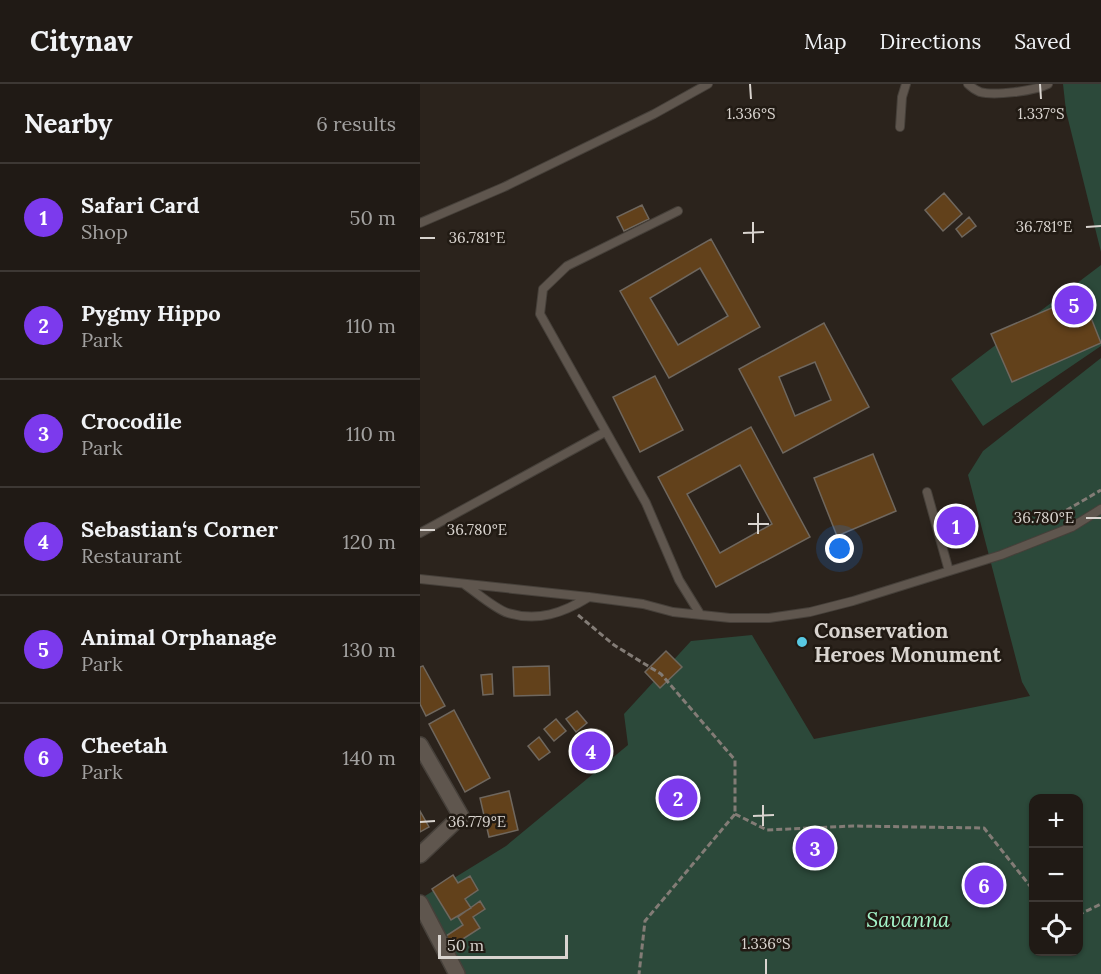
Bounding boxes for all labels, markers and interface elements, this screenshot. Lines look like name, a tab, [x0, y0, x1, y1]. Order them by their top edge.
text: Citynav	[30, 23, 133, 59]
text: Map	[804, 28, 847, 55]
text: Directions	[880, 28, 981, 55]
text: Saved	[1014, 28, 1071, 55]
text: 1.336°S	[726, 104, 776, 123]
text: 1.337°S	[1018, 104, 1065, 123]
text: Nearby	[24, 107, 112, 140]
text: 6 results	[316, 111, 396, 136]
text: Safari Card	[81, 191, 200, 219]
text: 1	[39, 205, 48, 230]
text: 50 m	[350, 205, 396, 230]
text: 36.781°E	[1016, 217, 1072, 236]
text: Shop	[81, 219, 128, 244]
text: 36.781°E	[449, 228, 505, 247]
pin: 5	[1054, 282, 1094, 328]
text: Pygmy Hippo	[81, 299, 221, 327]
text: 2	[38, 313, 49, 338]
text: 110 m	[346, 313, 396, 338]
text: Park	[81, 327, 123, 352]
text: Crocodile	[81, 407, 182, 435]
text: 3	[38, 421, 49, 446]
text: 110 m	[346, 421, 396, 446]
text: Park	[81, 435, 123, 460]
pin: 1	[936, 504, 976, 548]
text: 36.780°E	[1014, 508, 1074, 527]
text: Sebastian‘s Corner	[81, 515, 278, 543]
text: 36.780°E	[447, 520, 507, 539]
text: 4	[38, 529, 49, 554]
text: 120 m	[342, 529, 396, 554]
your location	[825, 534, 854, 563]
text: Restaurant	[81, 543, 182, 568]
place label: Conservation Heroes Monument	[814, 617, 1001, 668]
text: Animal Orphanage	[81, 623, 277, 651]
marker: Conservation Heroes Monument	[795, 635, 809, 649]
text: 5	[38, 637, 49, 662]
text: 130 m	[342, 637, 396, 662]
text: Park	[81, 651, 123, 676]
pin: 4	[572, 728, 610, 774]
text: Cheetah	[81, 731, 168, 759]
text: 6	[38, 745, 49, 770]
text: 140 m	[342, 745, 396, 770]
text: Park	[81, 759, 123, 784]
pin: 2	[658, 776, 698, 820]
map controls	[1029, 794, 1083, 956]
button: +	[1029, 794, 1083, 848]
text: 36.779°E	[448, 812, 506, 831]
pin: 3	[796, 826, 834, 870]
button: −	[1029, 848, 1083, 902]
pin: 6	[964, 862, 1004, 908]
button: locate	[1029, 902, 1083, 956]
park label: Savanna	[866, 906, 950, 933]
scale bar	[438, 932, 568, 960]
text: 1.336°S	[741, 934, 791, 953]
text: 50 m	[447, 935, 484, 955]

